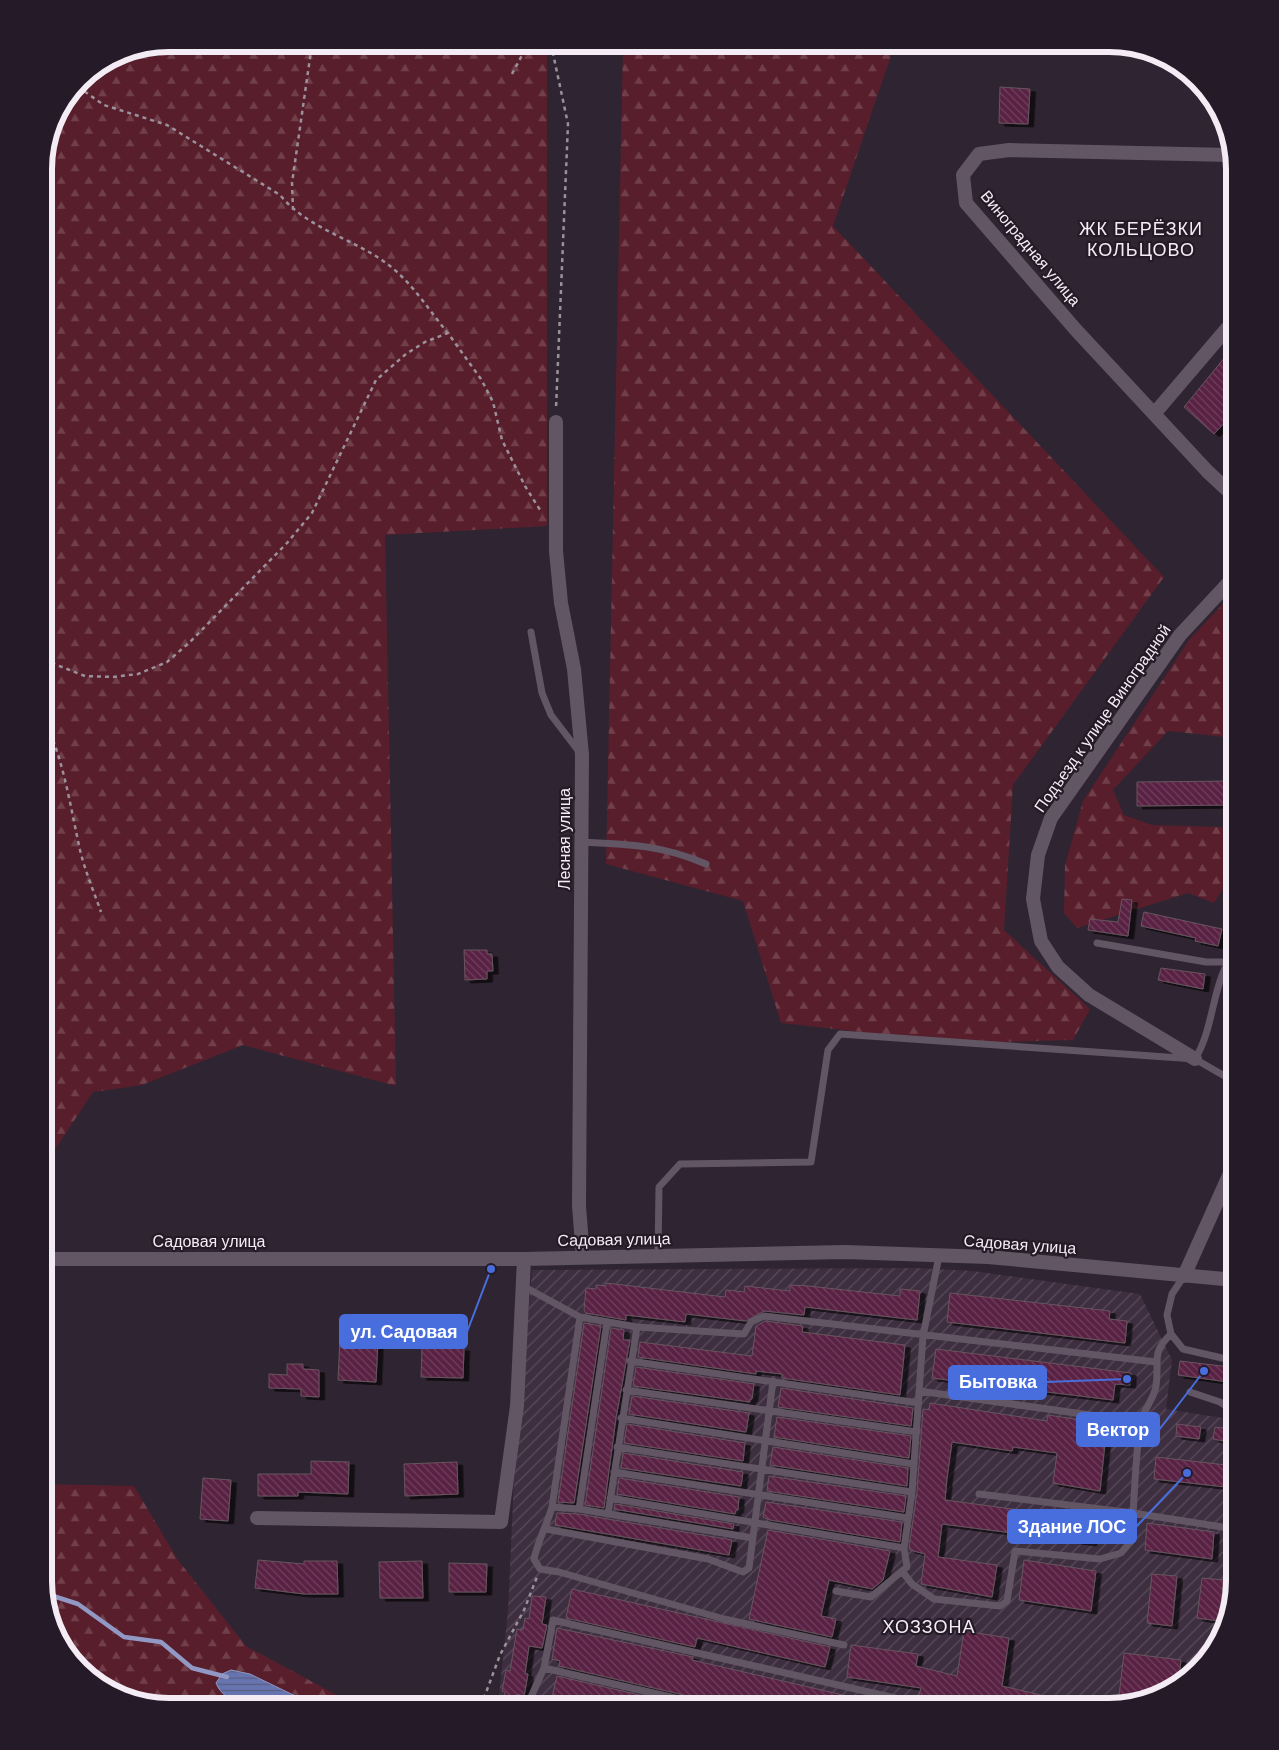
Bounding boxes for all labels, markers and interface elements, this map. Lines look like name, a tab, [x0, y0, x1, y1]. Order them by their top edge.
street label: Виноградная улица	[976, 186, 1085, 311]
district label: ЖК БЕРЁЗКИ КОЛЬЦОВО	[1079, 217, 1203, 262]
street label: Подъезд к улице Виноградной	[1029, 620, 1175, 816]
street label: Лесная улица	[554, 788, 575, 890]
street label: Садовая улица	[557, 1228, 671, 1251]
street label: Садовая улица	[963, 1230, 1077, 1259]
street label: Садовая улица	[153, 1231, 266, 1252]
callout: ул. Садовая	[340, 1315, 467, 1348]
text: ул. Садовая	[351, 1320, 457, 1344]
callout: Бытовка	[949, 1366, 1046, 1399]
text: Бытовка	[959, 1370, 1038, 1394]
callout: Вектор	[1077, 1413, 1159, 1446]
text: Вектор	[1087, 1418, 1149, 1442]
callout: Здание ЛОС	[1008, 1510, 1136, 1543]
text: Здание ЛОС	[1018, 1515, 1126, 1539]
district label: ХОЗЗОНА	[883, 1615, 975, 1639]

